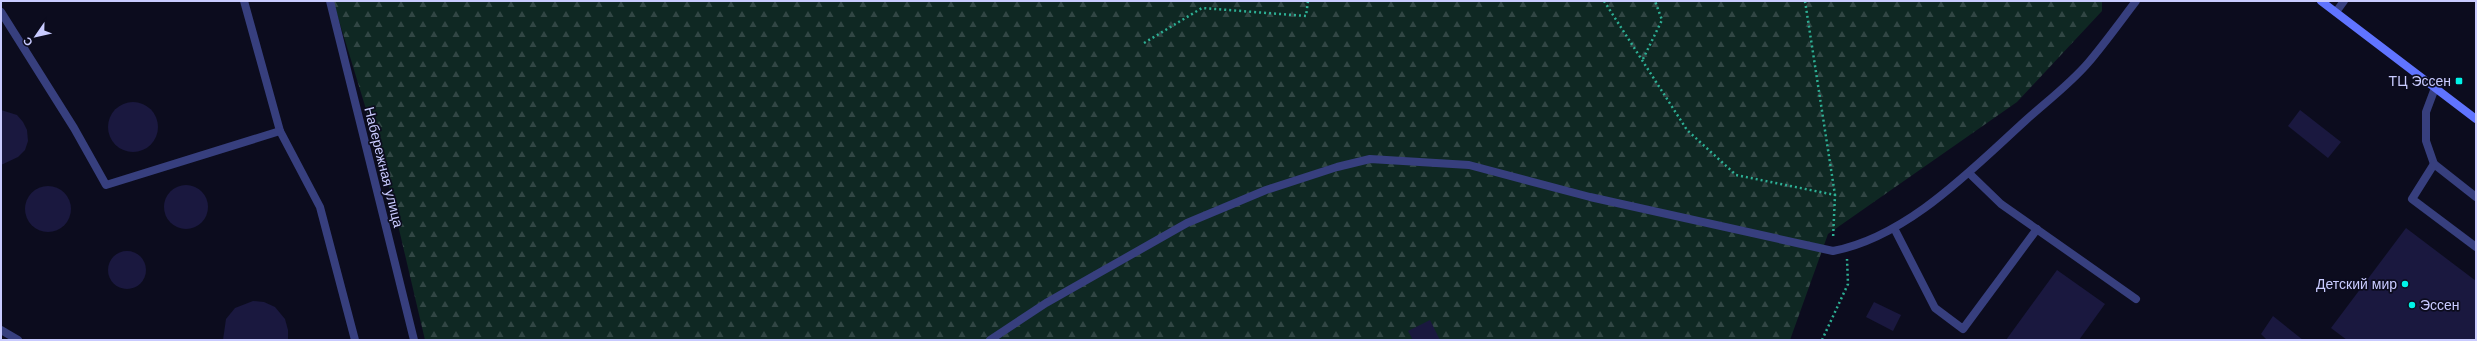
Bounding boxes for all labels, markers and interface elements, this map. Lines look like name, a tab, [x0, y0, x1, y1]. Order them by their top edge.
north arrow	[16, 16, 56, 56]
text: С	[20, 35, 35, 48]
place label: ТЦ Эссен	[2389, 73, 2451, 89]
marker: ТЦ Эссен	[2454, 76, 2464, 86]
street label: Набережная улица	[361, 105, 407, 229]
place label: Детский мир	[2316, 276, 2397, 292]
marker: Детский мир	[2400, 279, 2410, 289]
place label: Эссен	[2420, 297, 2460, 313]
marker: Эссен	[2407, 300, 2417, 310]

